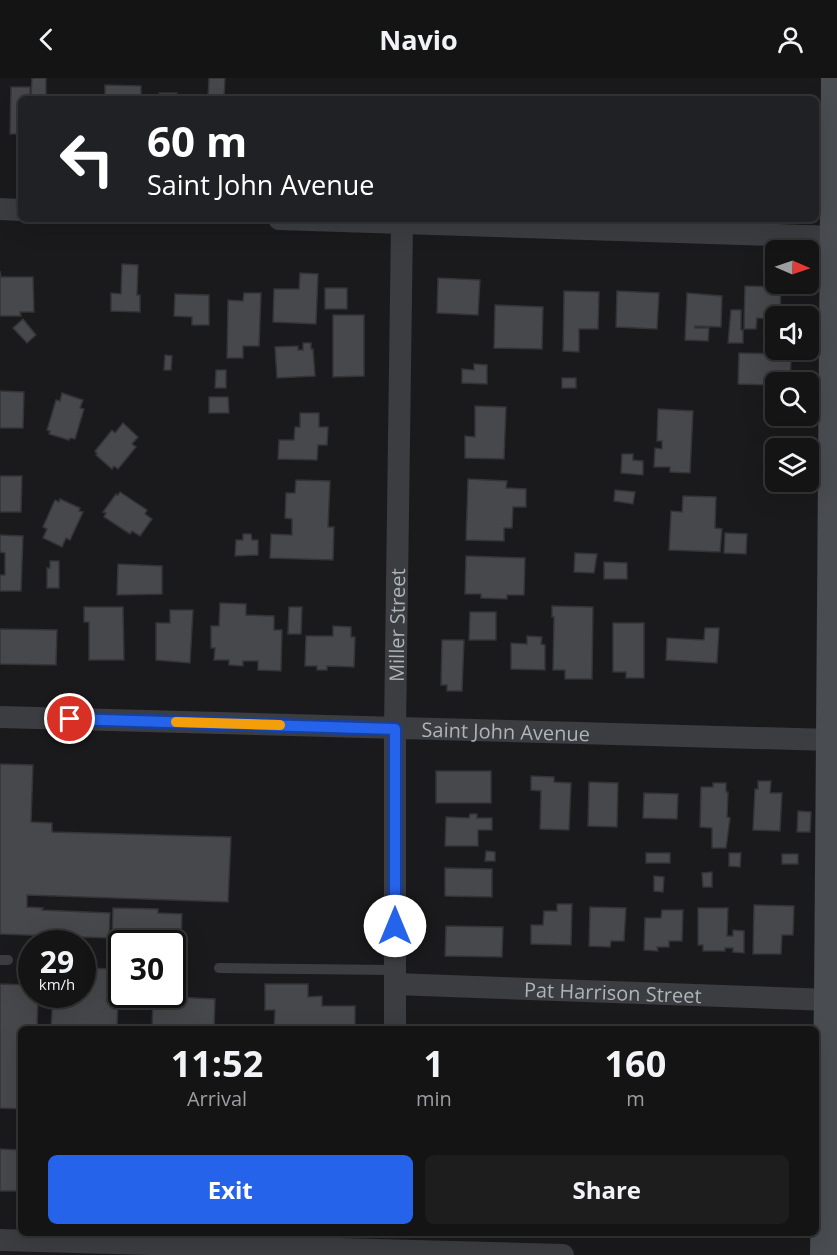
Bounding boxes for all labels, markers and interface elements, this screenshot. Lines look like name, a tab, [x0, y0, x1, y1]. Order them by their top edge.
text: Navio	[379, 21, 458, 58]
icon: back	[30, 23, 63, 56]
icon: person	[774, 23, 807, 56]
text: 60 m	[147, 112, 247, 169]
icon: left	[48, 120, 126, 198]
text: Saint John Avenue	[147, 166, 374, 203]
north arrow	[765, 240, 819, 294]
map controls	[765, 240, 819, 492]
button: sound	[765, 306, 819, 360]
button: search	[765, 372, 819, 426]
button: layers	[765, 438, 819, 492]
street label: Miller Street	[382, 568, 411, 682]
pin	[44, 693, 95, 744]
icon: arrive	[53, 702, 86, 735]
street label: Saint John Avenue	[421, 715, 590, 747]
position arrow	[363, 894, 427, 958]
speed limit sign: 30	[108, 930, 186, 1008]
text: 29	[40, 941, 74, 982]
text: km/h	[39, 974, 75, 994]
street label: Pat Harrison Street	[524, 975, 702, 1009]
text: 11:52	[171, 1039, 263, 1088]
text: 1	[424, 1039, 444, 1088]
text: 160	[605, 1039, 666, 1088]
text: Arrival	[187, 1085, 247, 1112]
text: min	[416, 1085, 452, 1112]
text: m	[626, 1085, 645, 1112]
button: Exit	[48, 1155, 413, 1224]
button: Share	[425, 1155, 789, 1224]

